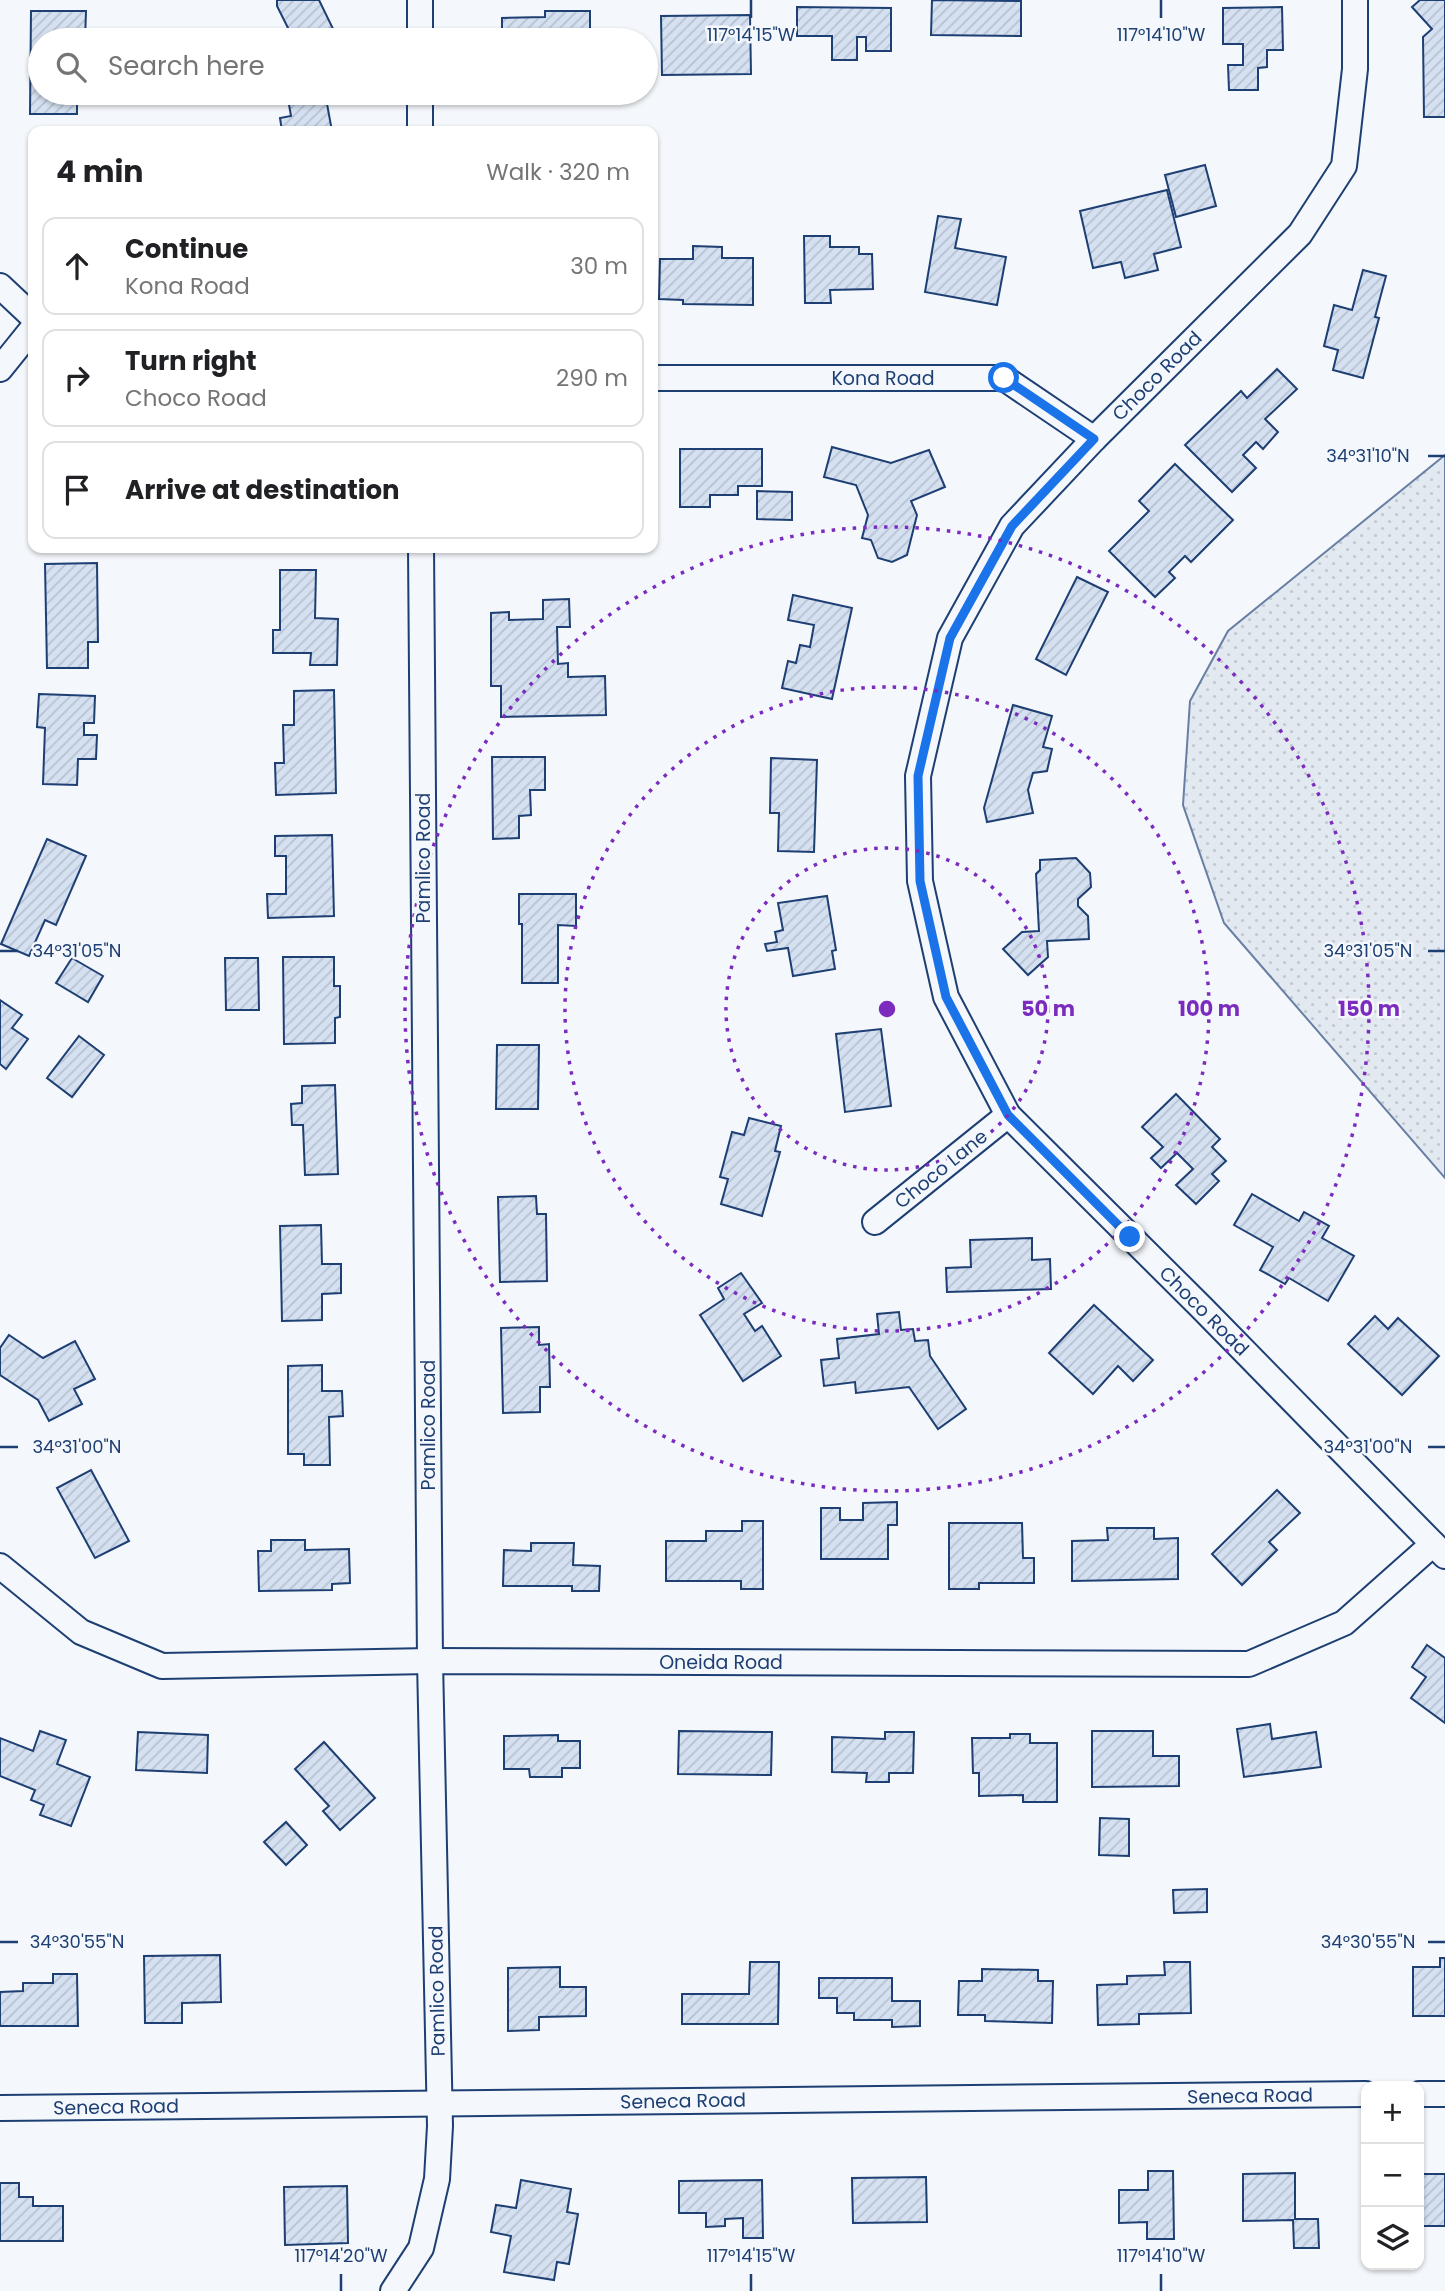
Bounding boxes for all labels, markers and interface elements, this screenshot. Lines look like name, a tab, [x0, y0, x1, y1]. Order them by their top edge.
text: 117°14'15"W	[707, 22, 796, 47]
text: 117°14'10"W	[1117, 22, 1206, 47]
search box	[28, 28, 658, 105]
icon: search	[52, 48, 90, 86]
text: Search here	[108, 48, 265, 84]
text: 4 min	[56, 150, 144, 193]
text: Walk · 320 m	[486, 156, 630, 188]
text: Continue	[125, 231, 248, 267]
icon: ahead	[58, 247, 96, 285]
text: 30 m	[570, 250, 628, 282]
text: Kona Road	[125, 270, 250, 302]
street label: Choco Road	[1106, 325, 1208, 427]
text: Turn right	[125, 343, 257, 379]
icon: right	[58, 359, 96, 397]
text: 290 m	[556, 362, 628, 394]
route start	[988, 362, 1019, 393]
street label: Kona Road	[831, 365, 935, 392]
text: Choco Road	[125, 382, 267, 414]
text: 34°31'10"N	[1326, 443, 1410, 468]
icon: arrive	[58, 471, 96, 509]
text: Arrive at destination	[125, 472, 400, 508]
street label: Pamlico Road	[410, 793, 437, 923]
text: 34°31'05"N	[32, 938, 122, 963]
text: 34°31'05"N	[1323, 938, 1413, 963]
text: 50 m	[1021, 994, 1075, 1023]
text: 100 m	[1178, 994, 1240, 1023]
text: 150 m	[1338, 994, 1400, 1023]
centre of rings	[875, 997, 899, 1021]
street label: Choco Lane	[889, 1123, 993, 1215]
route end	[1114, 1221, 1145, 1252]
street label: Choco Road	[1153, 1260, 1255, 1362]
street label: Pamlico Road	[415, 1360, 442, 1490]
text: 34°31'00"N	[32, 1434, 122, 1459]
text: 34°31'00"N	[1323, 1434, 1413, 1459]
street label: Oneida Road	[659, 1649, 783, 1676]
street label: Pamlico Road	[422, 1925, 452, 2057]
text: 34°30'55"N	[30, 1929, 124, 1954]
text: 34°30'55"N	[1321, 1929, 1415, 1954]
street label: Seneca Road	[1187, 2081, 1313, 2111]
map controls	[1361, 2081, 1424, 2270]
button: +	[1361, 2081, 1424, 2144]
street label: Seneca Road	[620, 2086, 746, 2116]
street label: Seneca Road	[53, 2092, 179, 2122]
button: −	[1361, 2144, 1424, 2207]
button: layers	[1361, 2207, 1424, 2270]
text: 117°14'20"W	[294, 2243, 388, 2268]
text: 117°14'15"W	[707, 2243, 796, 2268]
text: 117°14'10"W	[1117, 2243, 1206, 2268]

